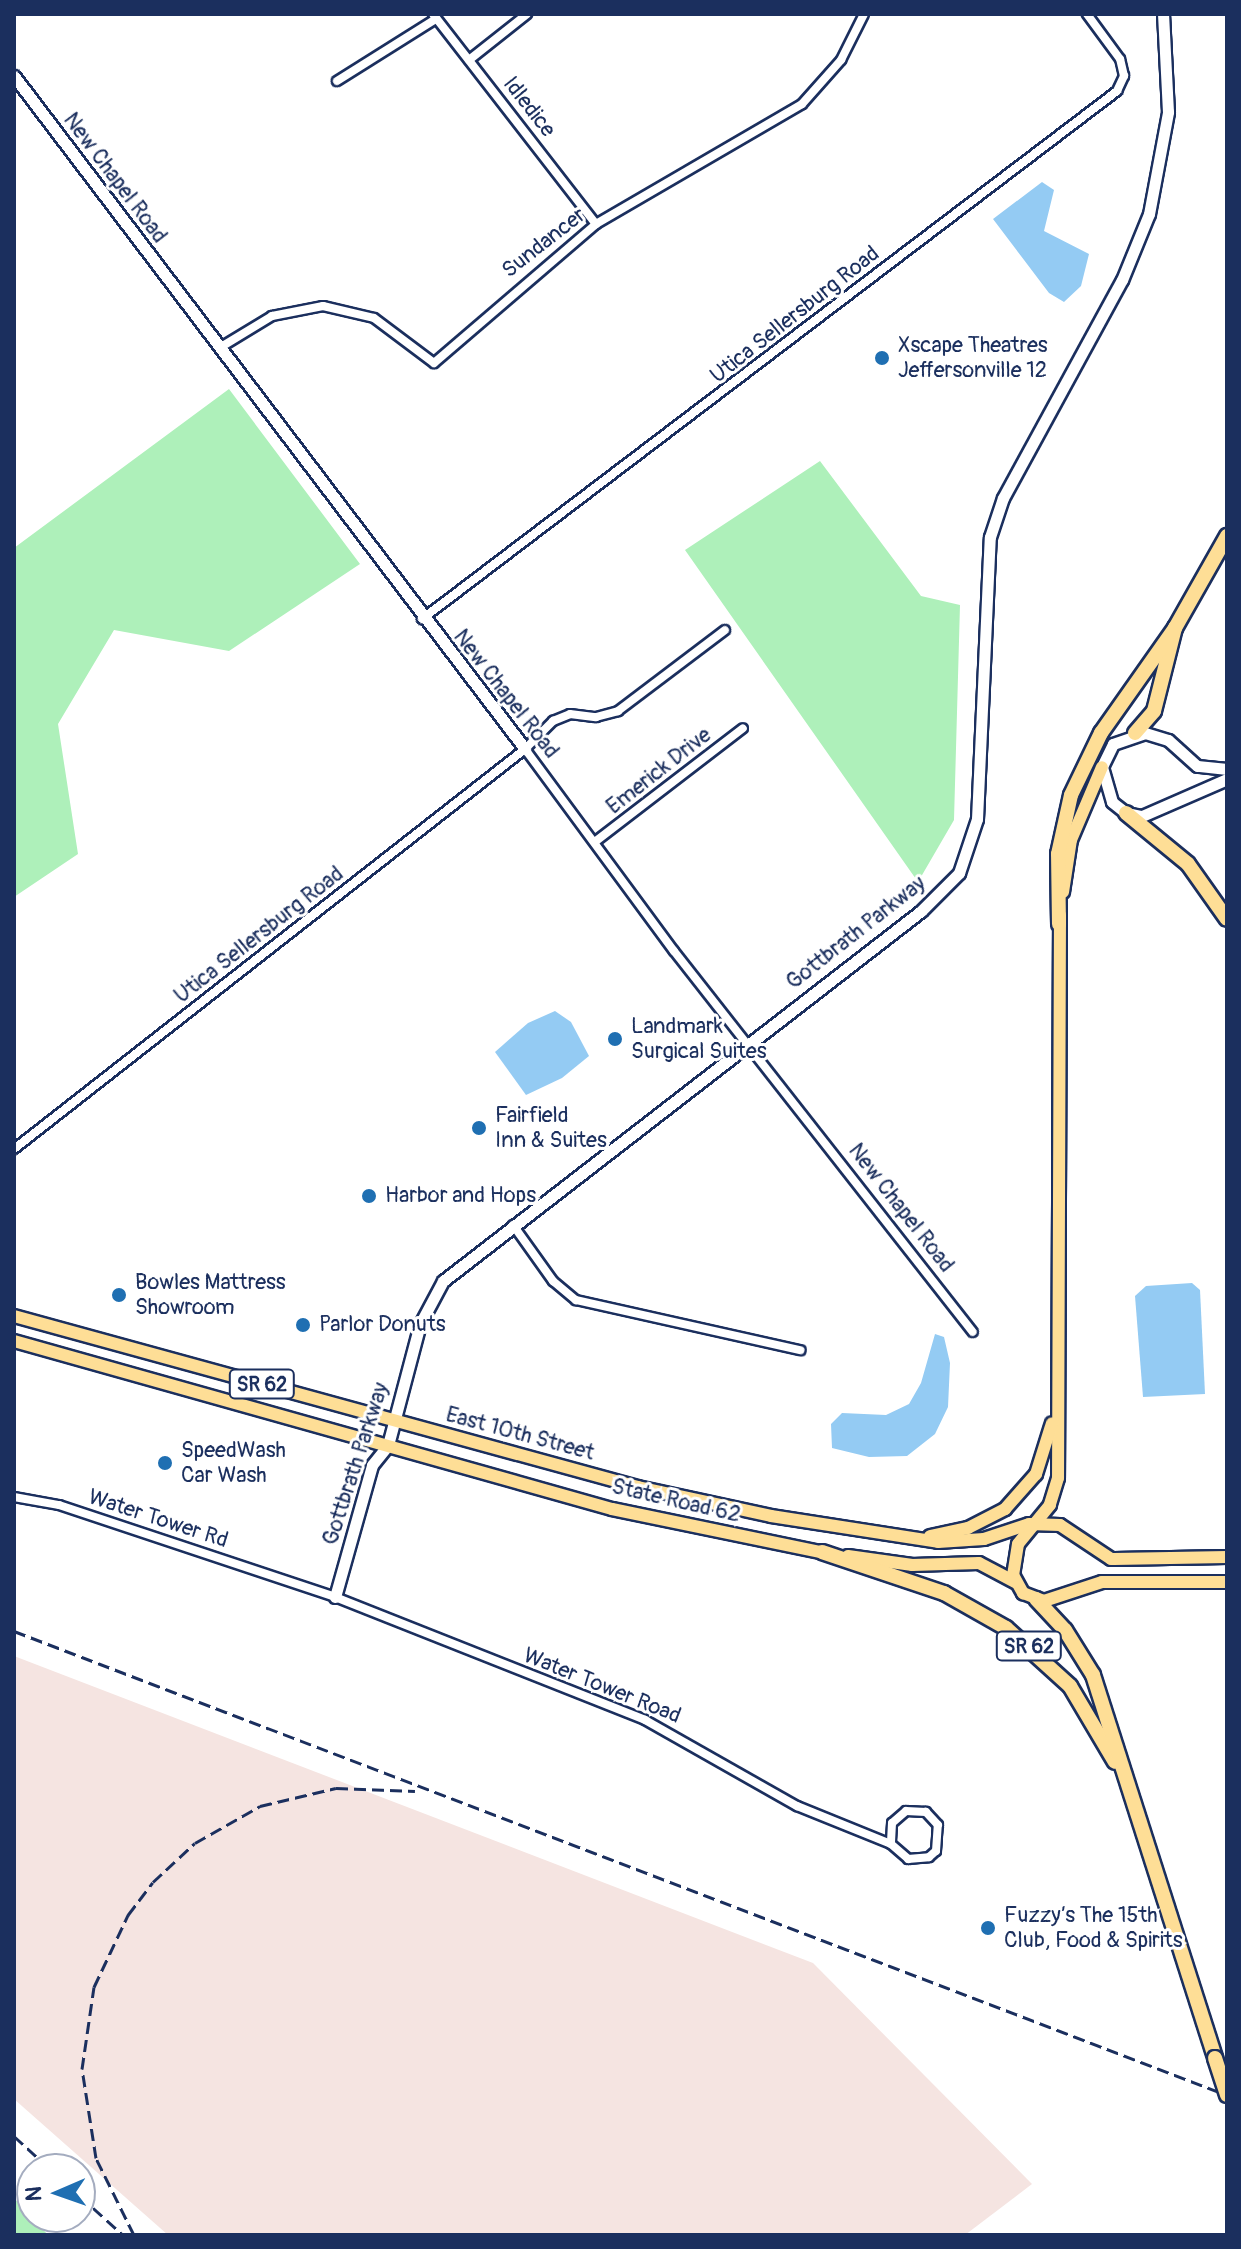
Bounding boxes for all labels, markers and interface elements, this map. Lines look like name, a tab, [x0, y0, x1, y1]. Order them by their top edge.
street label: Idledice	[497, 71, 561, 143]
street label: New Chapel Road	[57, 108, 173, 248]
street label: Sundancer	[497, 202, 591, 284]
street label: Utica Sellersburg Road	[705, 241, 885, 389]
place label: Xscape Theatres Jeffersonville 12	[898, 332, 1048, 384]
marker: Xscape Theatres Jeffersonville 12	[873, 349, 891, 367]
street label: New Chapel Road	[447, 624, 565, 764]
street label: Emerick Drive	[601, 722, 717, 820]
street label: Utica Sellersburg Road	[169, 861, 349, 1009]
street label: Gottbrath Parkway	[781, 870, 931, 996]
place label: Landmark Surgical Suites	[631, 1013, 766, 1064]
marker: Landmark Surgical Suites	[606, 1030, 624, 1048]
place label: Fairfield Inn & Suites	[495, 1102, 607, 1154]
marker: Fairfield Inn & Suites	[470, 1119, 488, 1137]
street label: New Chapel Road	[842, 1138, 960, 1278]
place label: Harbor and Hops	[385, 1183, 536, 1209]
marker: Harbor and Hops	[360, 1187, 378, 1205]
place label: Bowles Mattress Showroom	[135, 1269, 286, 1320]
marker: Bowles Mattress Showroom	[110, 1286, 128, 1304]
place label: Parlor Donuts	[319, 1312, 446, 1338]
marker: Parlor Donuts	[294, 1316, 312, 1334]
road number: SR 62	[228, 1368, 296, 1400]
street label: Gottbrath Parkway	[317, 1379, 395, 1549]
street label: East 10th Street	[443, 1402, 597, 1466]
place label: SpeedWash Car Wash	[181, 1437, 286, 1488]
marker: SpeedWash Car Wash	[156, 1454, 174, 1472]
street label: State Road 62	[609, 1473, 743, 1529]
street label: Water Tower Rd	[85, 1484, 231, 1554]
road number: SR 62	[995, 1630, 1063, 1662]
street label: Water Tower Road	[519, 1642, 685, 1730]
place label: Fuzzy’s The 15th Club, Food & Spirits	[1004, 1902, 1183, 1954]
marker: Fuzzy’s The 15th Club, Food & Spirits	[979, 1919, 997, 1937]
north arrow	[16, 2153, 96, 2233]
text: N	[20, 2186, 48, 2202]

